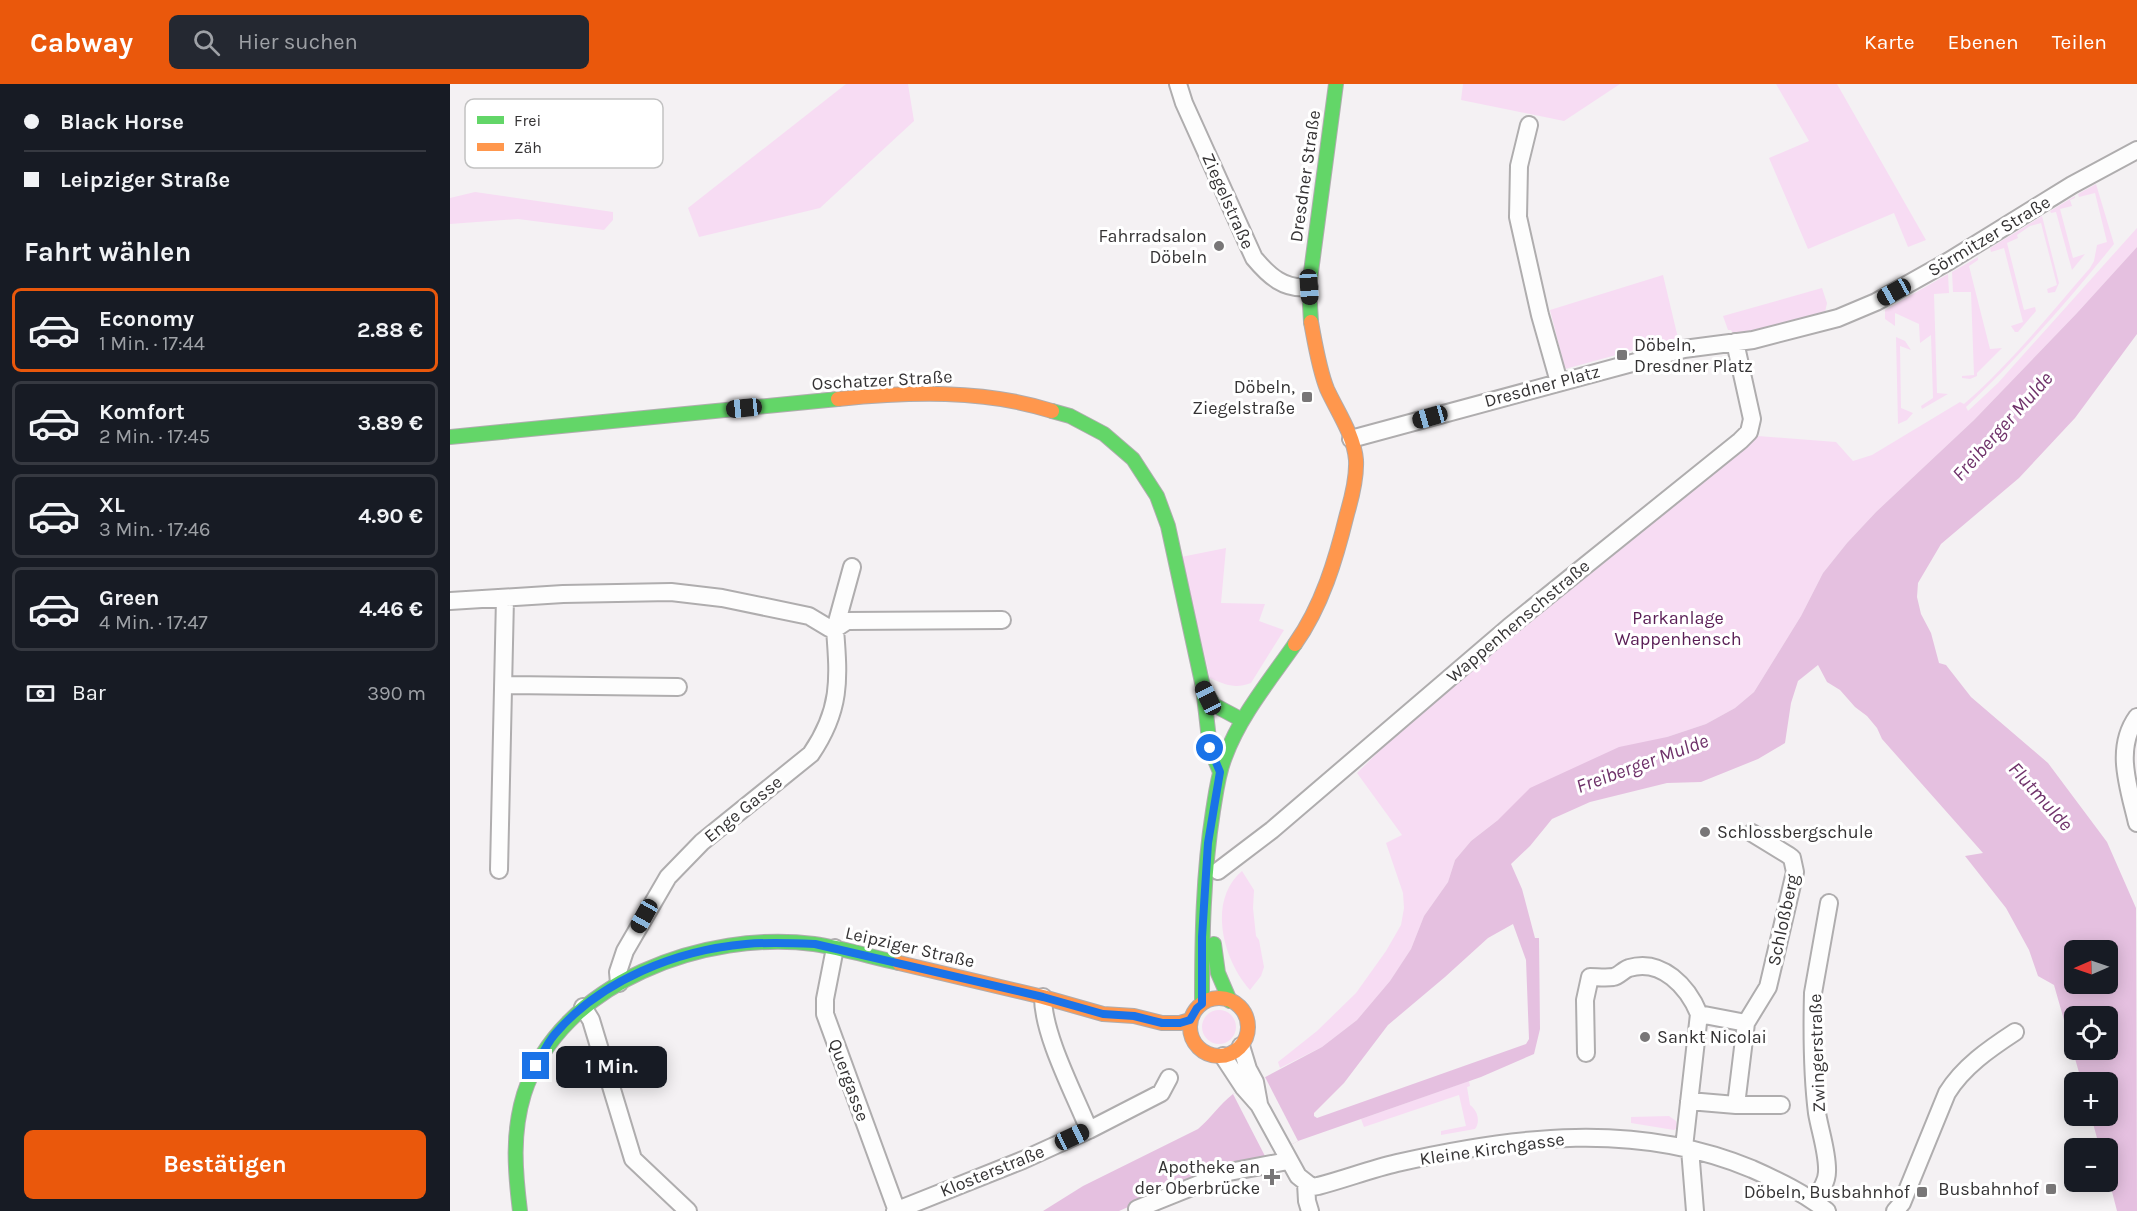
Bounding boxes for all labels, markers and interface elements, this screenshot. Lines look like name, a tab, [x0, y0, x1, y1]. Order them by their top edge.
search box	[169, 15, 589, 69]
text: Cabway	[30, 26, 133, 59]
icon: search	[190, 26, 223, 59]
text: Hier suchen	[238, 29, 358, 55]
text: Karte	[1864, 30, 1915, 54]
text: Ebenen	[1948, 30, 2019, 54]
text: Teilen	[2052, 30, 2107, 54]
legend	[465, 99, 663, 168]
text: Black Horse	[60, 109, 184, 135]
street label: Dresdner Straße	[1285, 109, 1325, 243]
text: Frei	[514, 111, 541, 130]
text: Zäh	[514, 138, 542, 157]
street label: Ziegelstraße	[1197, 150, 1259, 252]
text: Leipziger Straße	[60, 167, 230, 193]
street label: Sörmitzer Straße	[1924, 191, 2054, 281]
place label: Fahrradsalon Döbeln	[1099, 225, 1207, 268]
text: Fahrt wählen	[24, 236, 191, 268]
marker: Fahrradsalon Döbeln	[1212, 239, 1226, 253]
car	[1299, 268, 1319, 306]
car	[1874, 275, 1914, 309]
icon: car	[27, 303, 81, 357]
text: Economy	[99, 306, 194, 332]
text: 2.88 €	[357, 317, 423, 343]
text: 1 Min. · 17:44	[99, 332, 205, 355]
place label: Döbeln, Dresdner Platz	[1634, 334, 1753, 377]
marker: Döbeln, Dresdner Platz	[1615, 348, 1629, 362]
street label: Dresdner Platz	[1482, 360, 1602, 412]
street label: Oschatzer Straße	[811, 365, 953, 395]
water label: Freiberger Mulde	[1947, 367, 2057, 486]
place label: Döbeln, Ziegelstraße	[1192, 376, 1295, 419]
marker: Döbeln, Ziegelstraße	[1300, 390, 1314, 404]
icon: car	[27, 396, 81, 450]
car	[725, 397, 763, 419]
text: Komfort	[99, 399, 185, 425]
car	[1410, 403, 1450, 431]
text: 3.89 €	[357, 410, 423, 436]
text: 2 Min. · 17:45	[99, 425, 210, 448]
icon: car	[27, 489, 81, 543]
text: XL	[99, 492, 125, 518]
text: 4.90 €	[358, 503, 423, 529]
text: 3 Min. · 17:46	[99, 518, 210, 541]
street label: Wappenhenschstraße	[1442, 555, 1594, 687]
icon: car	[27, 582, 81, 636]
text: Green	[99, 585, 160, 611]
text: 4.46 €	[359, 596, 423, 622]
park label: Parkanlage Wappenhensch	[1614, 607, 1742, 650]
text: 4 Min. · 17:47	[99, 611, 208, 634]
icon: cash	[24, 677, 57, 710]
car	[1192, 678, 1224, 718]
text: Bar	[72, 680, 106, 706]
text: 390 m	[367, 682, 426, 705]
water label: Freiberger Mulde	[1573, 729, 1711, 798]
route start	[1196, 734, 1223, 761]
water label: Flutmulde	[2004, 757, 2078, 836]
street label: Enge Gasse	[699, 771, 787, 847]
place label: Schlossbergschule	[1717, 821, 1873, 843]
marker: Schlossbergschule	[1698, 825, 1712, 839]
street label: Schloßberg	[1763, 872, 1803, 968]
car	[627, 896, 661, 936]
street label: Leipziger Straße	[843, 921, 977, 973]
north arrow	[2064, 940, 2118, 994]
map controls	[2064, 940, 2118, 1192]
street label: Zwingerstraße	[1804, 993, 1830, 1113]
button: locate	[2064, 1006, 2118, 1060]
place label: Sankt Nicolai	[1657, 1026, 1767, 1048]
marker: Sankt Nicolai	[1638, 1030, 1652, 1044]
street label: Quergasse	[824, 1036, 874, 1124]
callout: 1 Min.	[557, 1045, 668, 1087]
route end	[522, 1052, 549, 1079]
text: 1 Min.	[585, 1055, 638, 1078]
button: +	[2064, 1072, 2118, 1126]
car	[1052, 1121, 1092, 1153]
street label: Kleine Kirchgasse	[1418, 1128, 1566, 1170]
button: Bestätigen	[24, 1130, 426, 1199]
button: −	[2064, 1138, 2118, 1192]
street label: Klosterstraße	[937, 1140, 1047, 1202]
place label: Apotheke an der Oberbrücke	[1135, 1156, 1260, 1199]
marker: Apotheke an der Oberbrücke	[1265, 1170, 1279, 1184]
place label: Busbahnhof	[1938, 1178, 2040, 1200]
place label: Döbeln, Busbahnhof	[1744, 1181, 1911, 1203]
marker: Busbahnhof	[2044, 1182, 2058, 1196]
marker: Döbeln, Busbahnhof	[1915, 1185, 1929, 1199]

